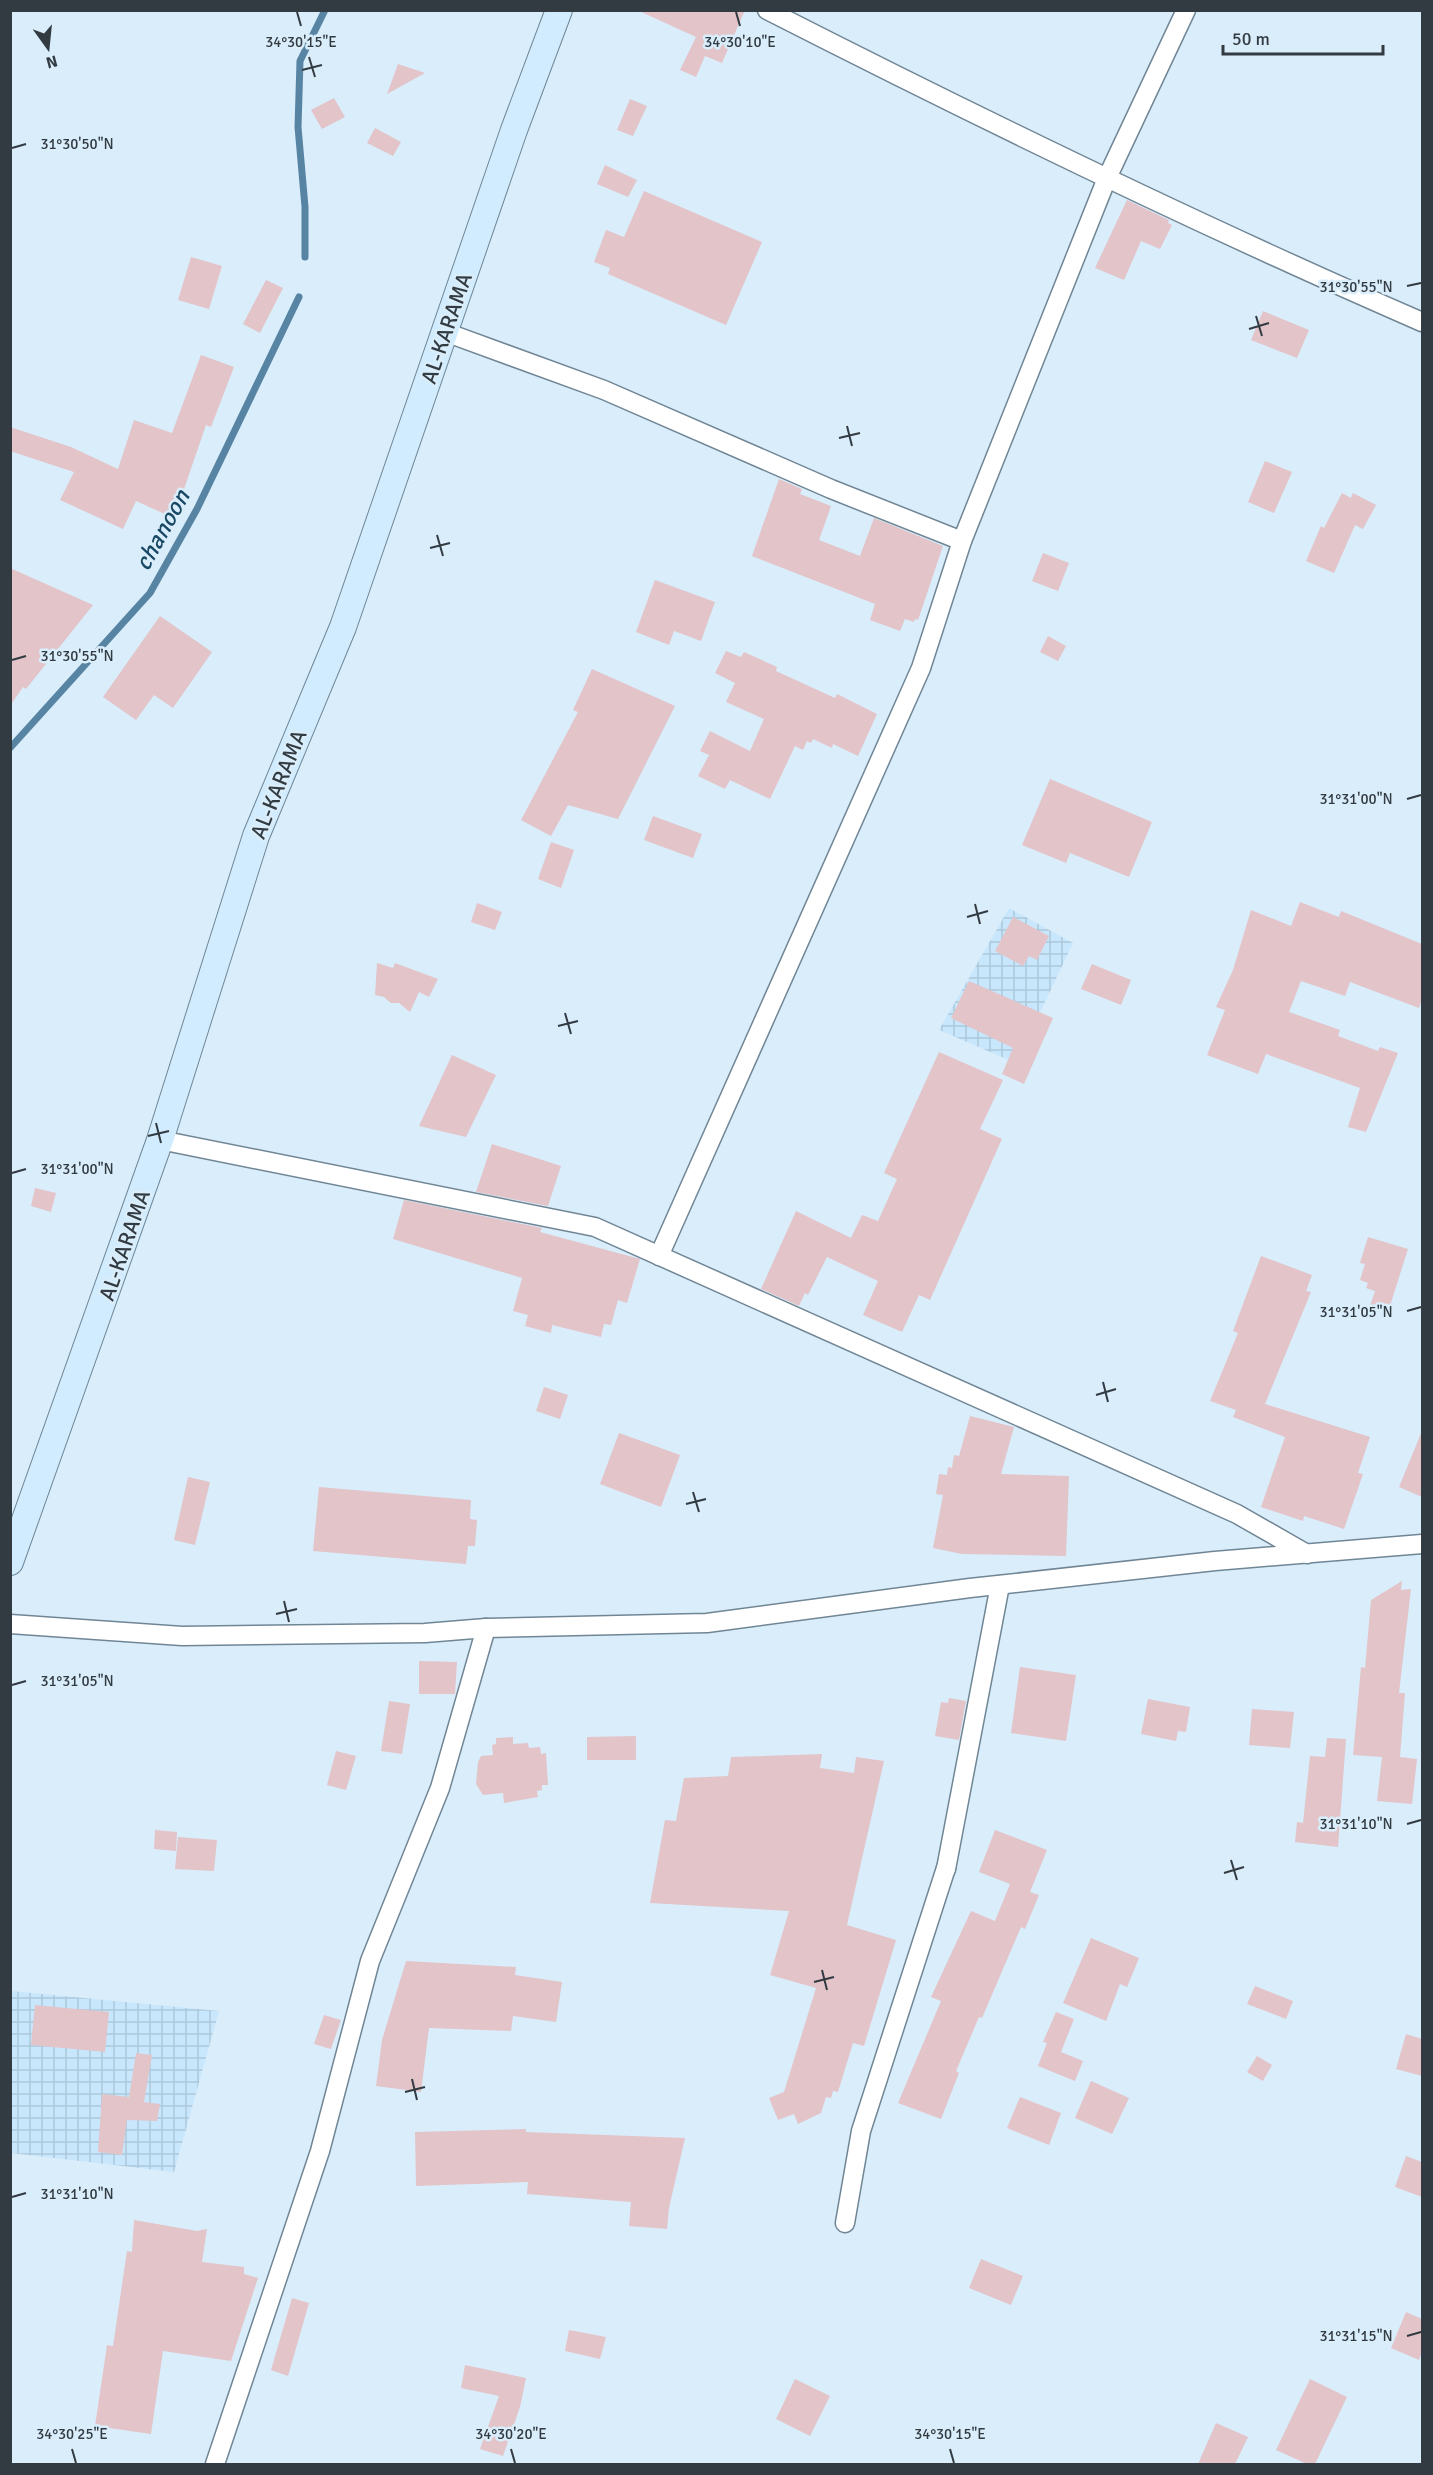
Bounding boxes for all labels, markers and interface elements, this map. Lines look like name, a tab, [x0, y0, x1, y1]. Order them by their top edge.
north arrow	[18, 18, 78, 78]
scale bar	[1223, 18, 1384, 56]
text: 50 m	[1232, 28, 1270, 50]
text: 34°30'15"E	[265, 33, 337, 51]
text: 34°30'10"E	[704, 33, 776, 51]
text: N	[44, 50, 60, 73]
text: 31°30'50"N	[40, 135, 114, 153]
street label: AL-KARAMA	[415, 269, 478, 387]
text: 31°30'55"N	[1319, 278, 1393, 296]
water label: chanoon	[128, 484, 197, 576]
text: 31°30'55"N	[40, 647, 114, 665]
street label: AL-KARAMA	[244, 725, 313, 843]
text: 31°31'00"N	[1319, 790, 1393, 808]
text: 31°31'00"N	[40, 1160, 114, 1178]
street label: AL-KARAMA	[93, 1186, 156, 1304]
text: 31°31'05"N	[1319, 1303, 1393, 1321]
text: 31°31'05"N	[40, 1672, 114, 1690]
text: 31°31'10"N	[1319, 1815, 1393, 1833]
text: 31°31'10"N	[40, 2185, 114, 2203]
text: 31°31'15"N	[1319, 2327, 1393, 2345]
text: 34°30'25"E	[36, 2425, 108, 2443]
text: 34°30'20"E	[475, 2425, 547, 2443]
text: 34°30'15"E	[914, 2425, 986, 2443]

